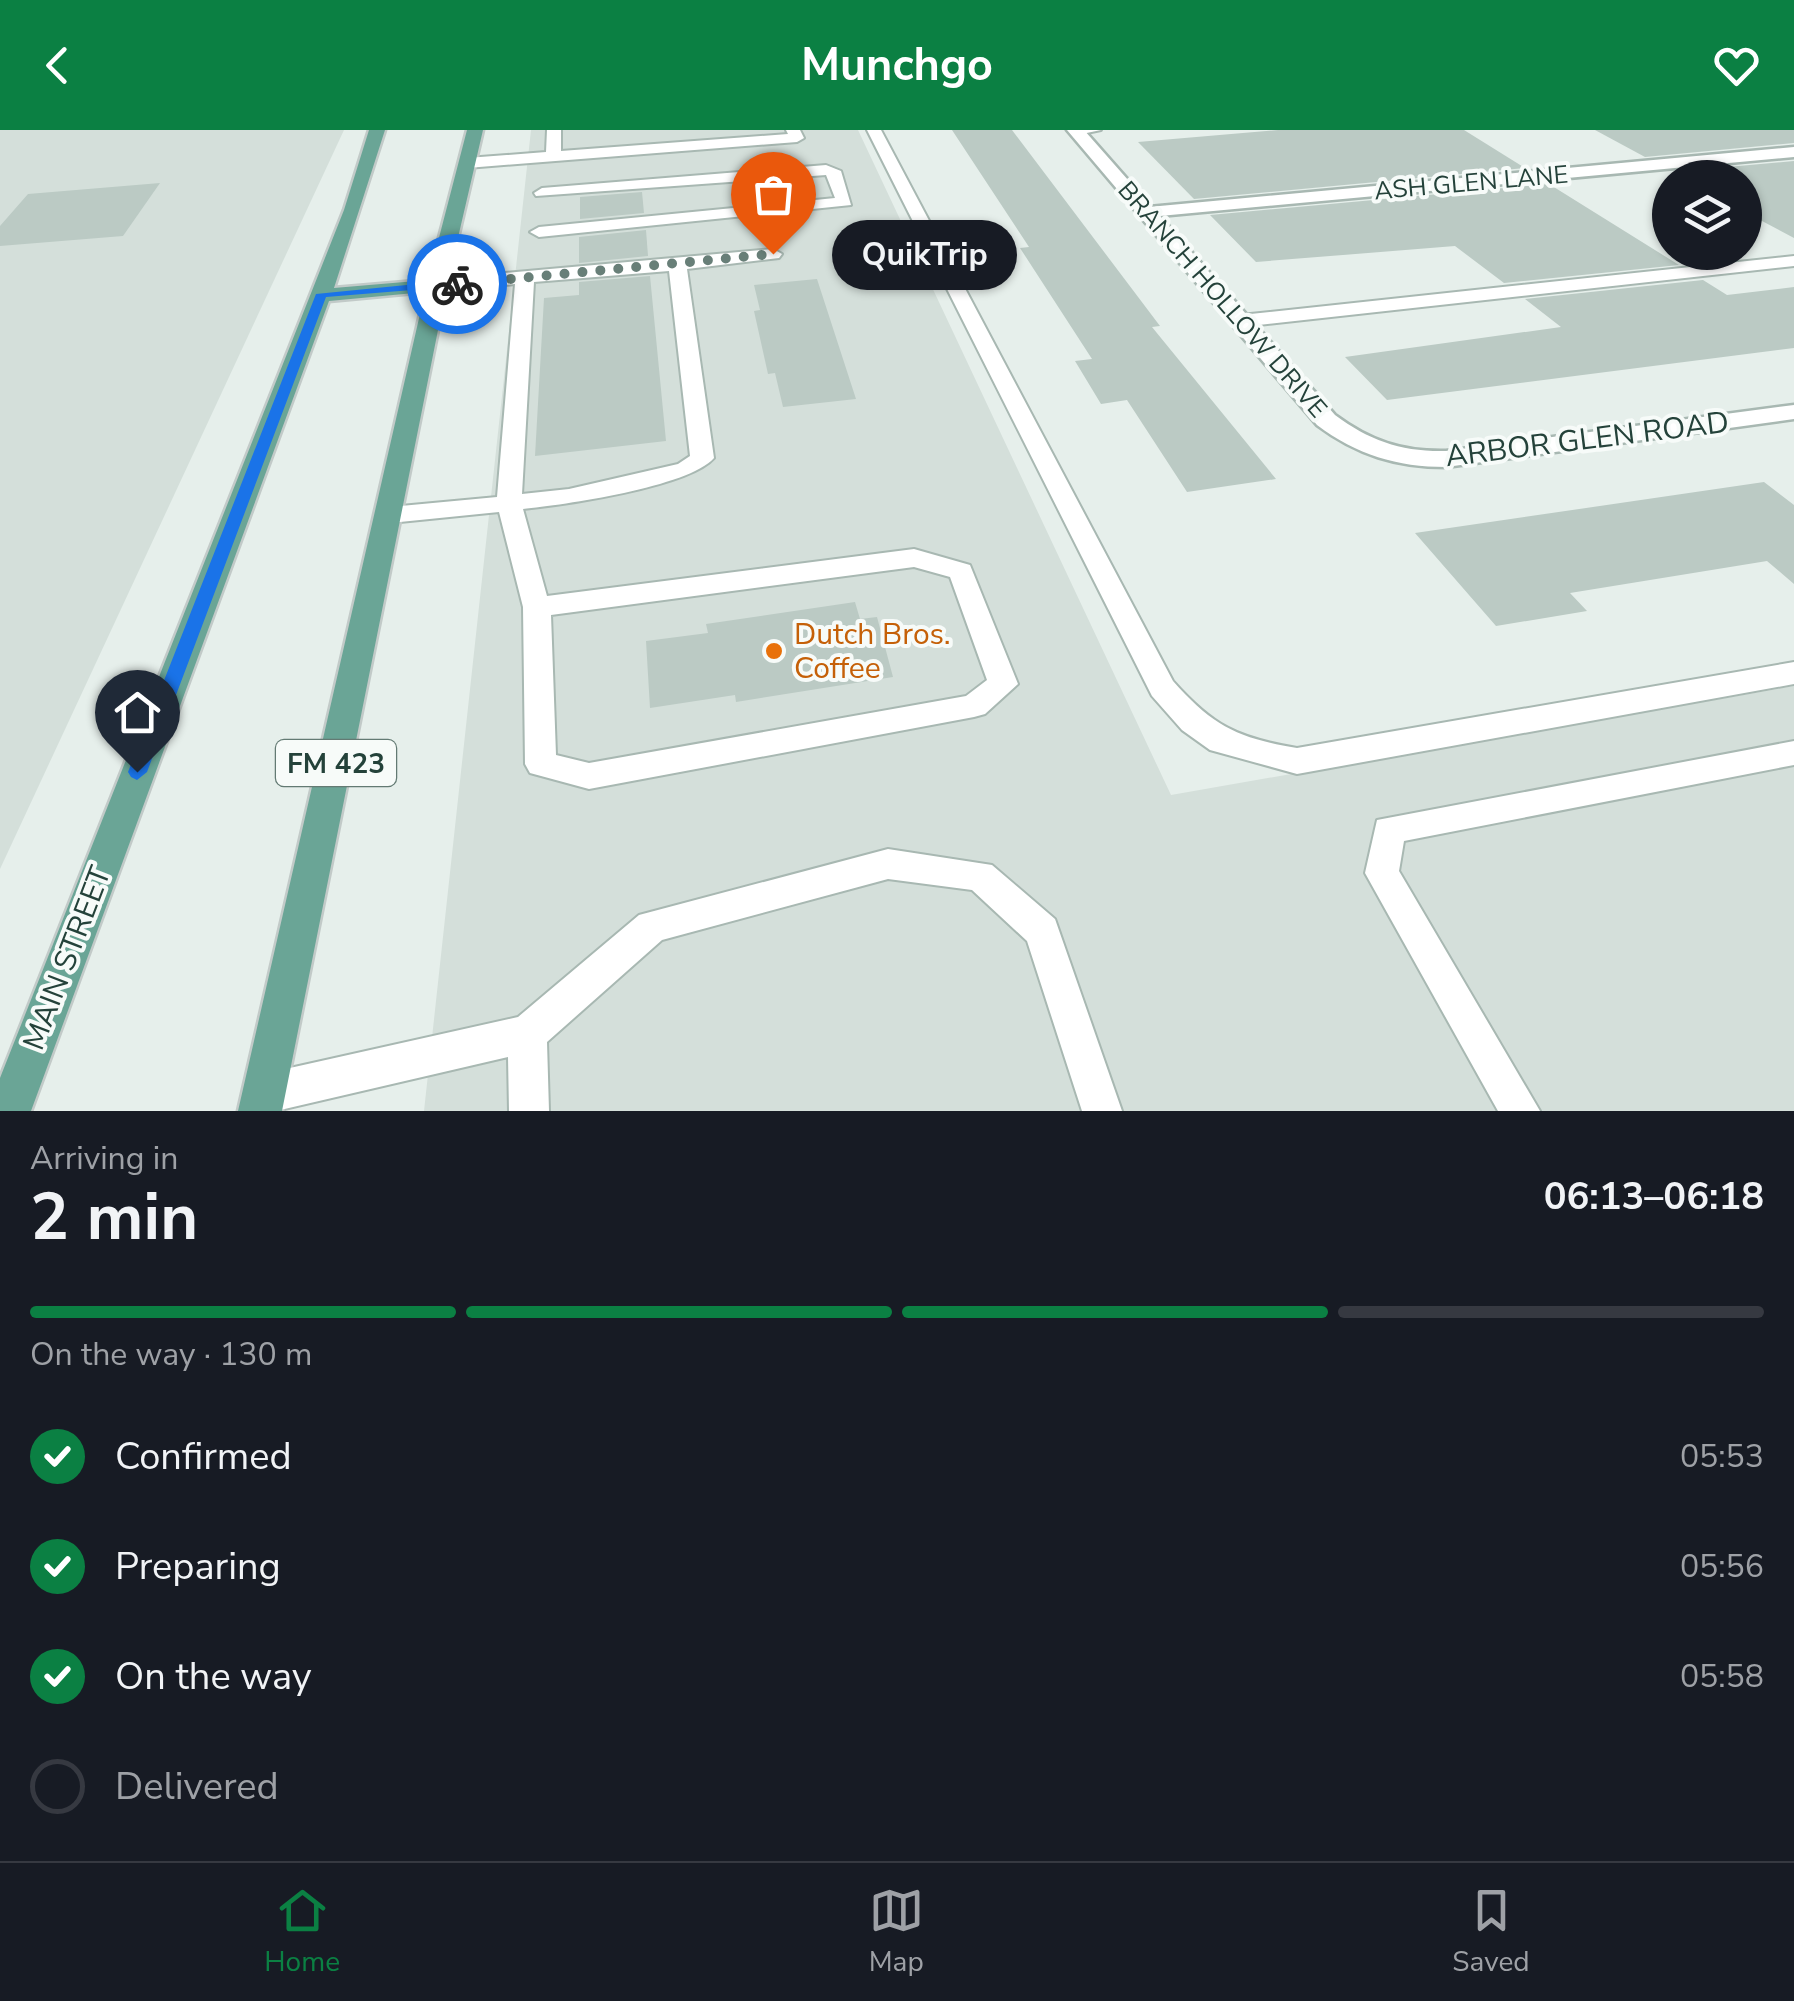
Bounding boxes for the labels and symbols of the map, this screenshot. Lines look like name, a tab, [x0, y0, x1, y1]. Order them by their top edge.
pin	[731, 152, 816, 255]
street label: ASH GLEN LANE	[1373, 158, 1569, 208]
street label: BRANCH HOLLOW DRIVE	[1110, 174, 1334, 425]
callout: QuikTrip	[833, 219, 1018, 289]
courier	[407, 234, 507, 334]
street label: ARBOR GLEN ROAD	[1443, 402, 1731, 477]
place label: Dutch Bros. Coffee	[794, 614, 951, 689]
marker: Dutch Bros. Coffee	[763, 640, 785, 662]
pin	[95, 670, 180, 773]
road number: FM 423	[276, 740, 396, 786]
street label: MAIN STREET	[14, 860, 121, 1056]

